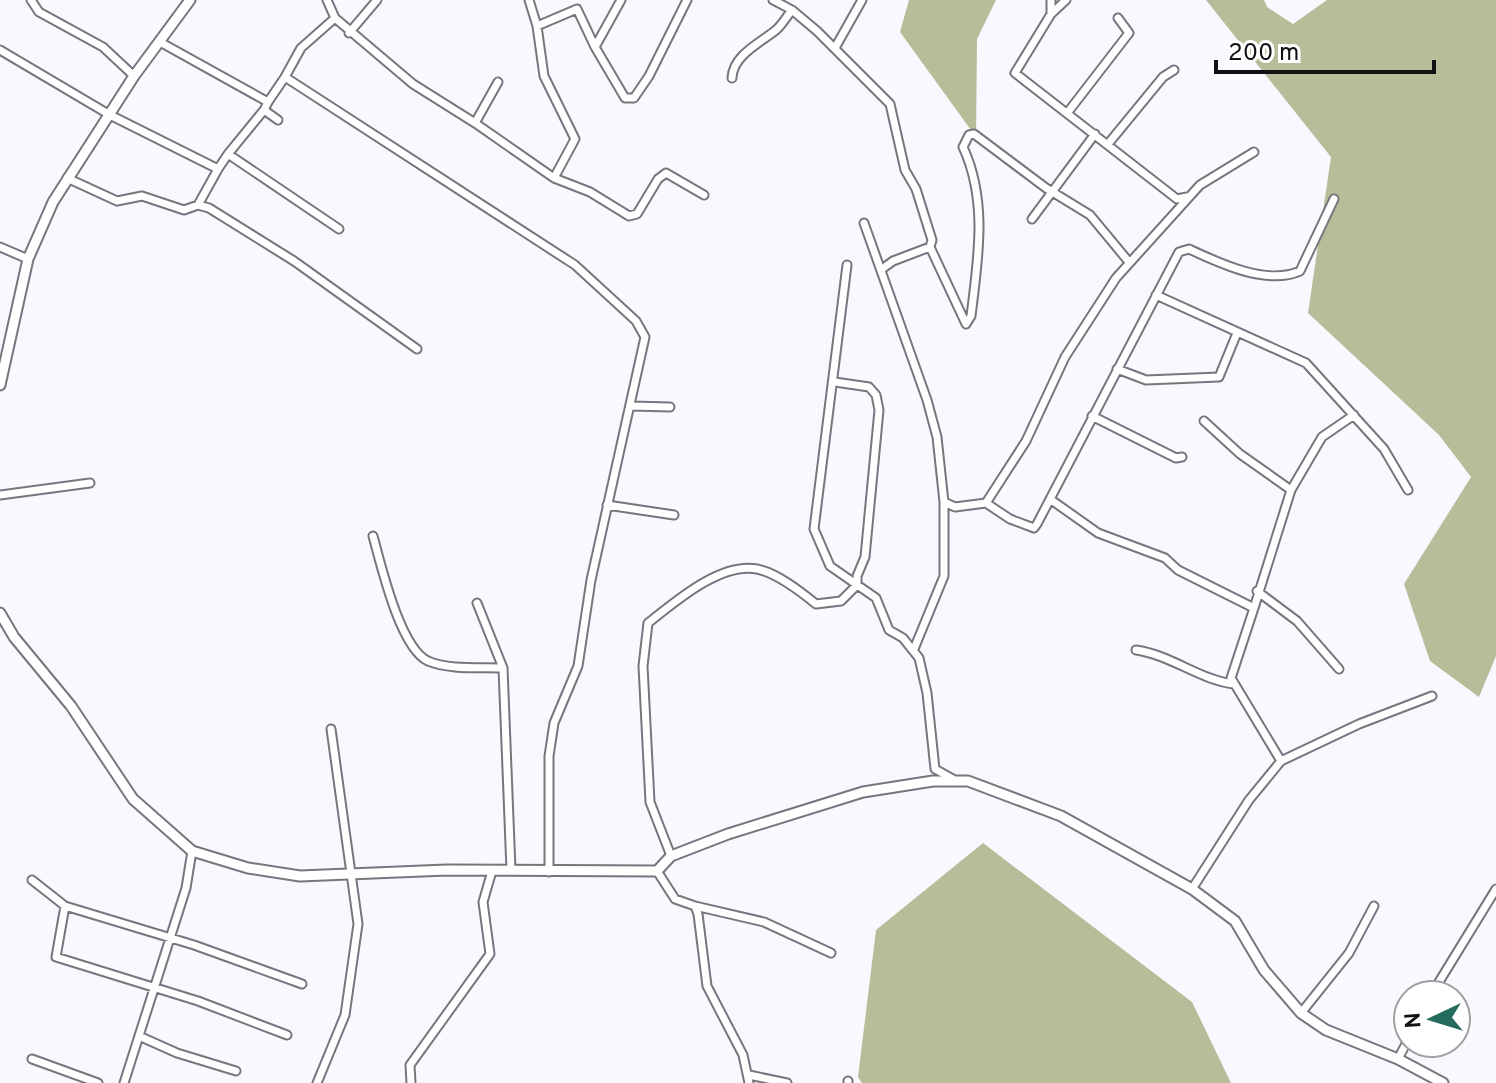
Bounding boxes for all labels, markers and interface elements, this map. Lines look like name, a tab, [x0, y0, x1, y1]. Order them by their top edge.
scale bar	[1216, 24, 1434, 74]
text: 200 m	[1228, 39, 1299, 69]
north arrow	[1392, 979, 1472, 1059]
text: N	[1401, 1011, 1429, 1029]

